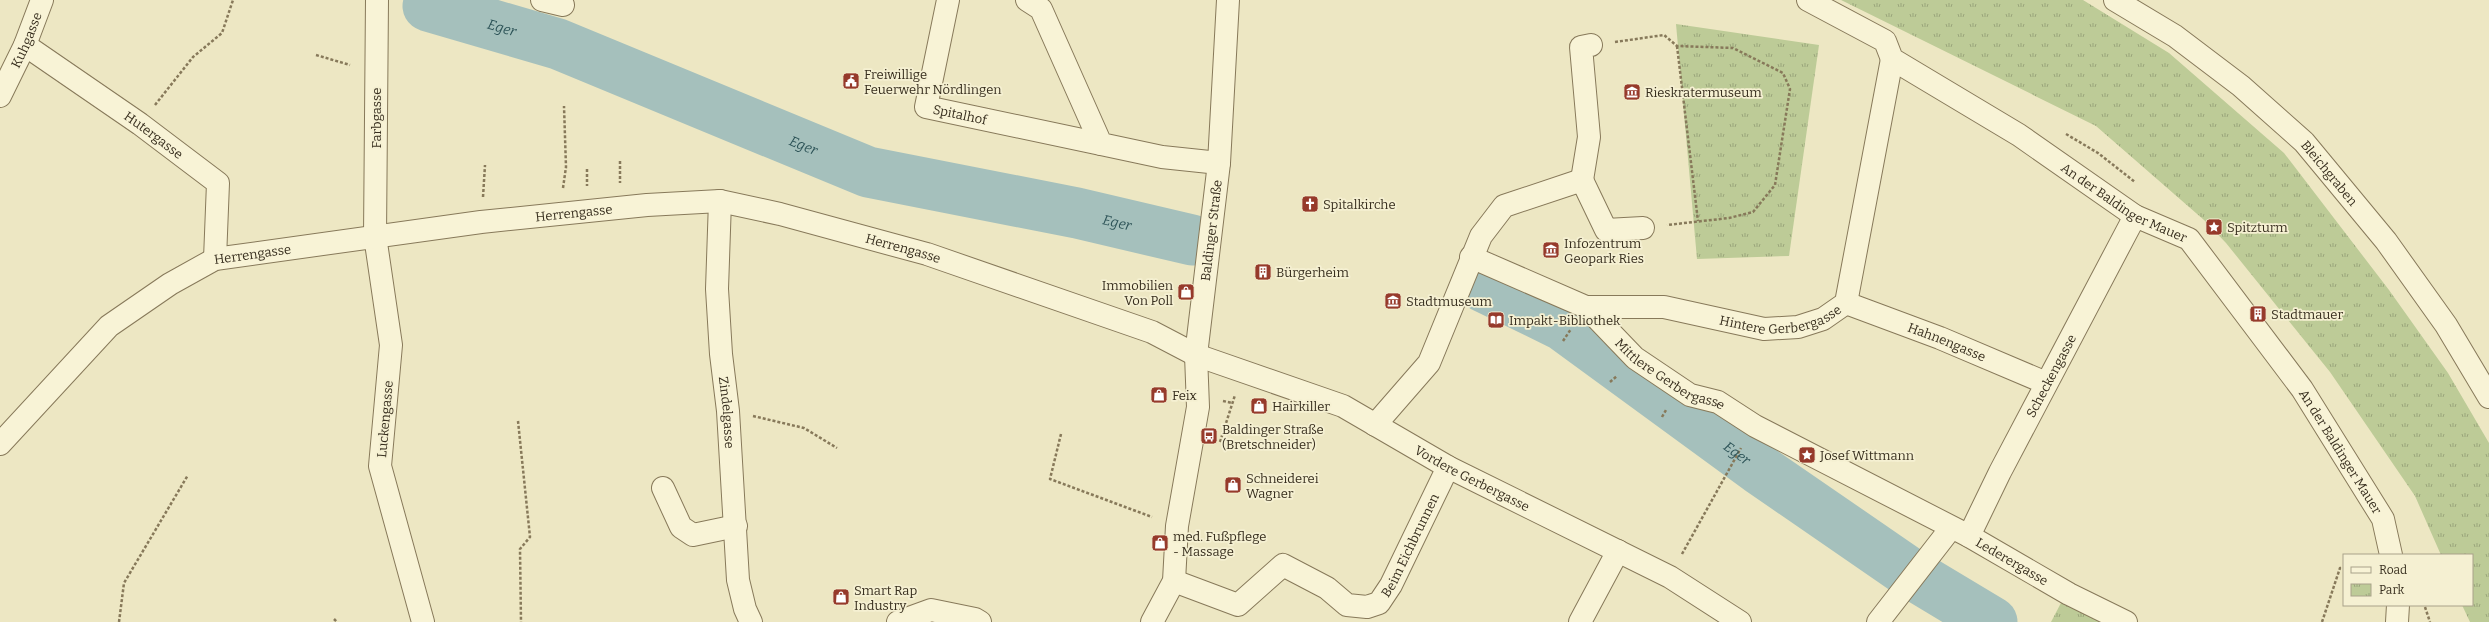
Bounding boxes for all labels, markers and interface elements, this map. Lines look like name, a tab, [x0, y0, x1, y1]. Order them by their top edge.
street label: Kuhgasse	[8, 10, 44, 70]
water label: Eger	[486, 15, 519, 40]
place label: Freiwillige Feuerwehr Nördlingen	[864, 67, 1002, 97]
public building icon: Freiwillige Feuerwehr Nördlingen	[841, 71, 861, 91]
museum icon: Rieskratermuseum	[1622, 82, 1642, 102]
place label: Rieskratermuseum	[1645, 85, 1762, 100]
street label: Farbgasse	[369, 88, 384, 148]
street label: Spitalhof	[932, 101, 990, 127]
street label: Hutergasse	[122, 108, 186, 161]
water label: Eger	[787, 132, 821, 159]
street label: Bleichgraben	[2298, 137, 2361, 209]
street label: An der Baldinger Mauer	[2059, 159, 2190, 245]
street label: Baldinger Straße	[1197, 179, 1224, 282]
church icon: Spitalkirche	[1300, 194, 1320, 214]
place label: Spitalkirche	[1323, 197, 1396, 212]
street label: Herrengasse	[534, 201, 613, 224]
water label: Eger	[1101, 211, 1134, 234]
place icon: Spitzturm	[2204, 217, 2224, 237]
place label: Spitzturm	[2227, 220, 2288, 235]
street label: Herrengasse	[864, 230, 943, 266]
place label: Infozentrum Geopark Ries	[1564, 236, 1644, 266]
museum icon: Infozentrum Geopark Ries	[1541, 240, 1561, 260]
street label: Herrengasse	[213, 241, 292, 267]
building icon: Bürgerheim	[1253, 262, 1273, 282]
place label: Bürgerheim	[1276, 265, 1349, 280]
place label: Immobilien Von Poll	[1102, 278, 1174, 308]
shop icon: Immobilien Von Poll	[1176, 282, 1196, 302]
museum icon: Stadtmuseum	[1383, 291, 1403, 311]
place label: Stadtmuseum	[1406, 294, 1493, 309]
street label: Hintere Gerbergasse	[1718, 301, 1844, 337]
building icon: Stadtmauer	[2248, 304, 2268, 324]
place label: Stadtmauer	[2271, 307, 2343, 322]
library icon: Impakt-Bibliothek	[1486, 310, 1506, 330]
place label: Impakt-Bibliothek	[1509, 313, 1621, 328]
street label: Hahnengasse	[1906, 319, 1988, 364]
street label: Scheckengasse	[2023, 332, 2079, 420]
street label: Mittlere Gerbergasse	[1613, 335, 1728, 412]
street label: Zindelgasse	[716, 376, 738, 449]
street label: Luckengasse	[374, 380, 396, 458]
shop icon: Feix	[1149, 385, 1169, 405]
street label: An der Baldinger Mauer	[2296, 386, 2385, 517]
place label: Feix	[1172, 388, 1197, 403]
shop icon: Hairkiller	[1249, 396, 1269, 416]
place label: Hairkiller	[1272, 399, 1330, 414]
place label: Baldinger Straße (Bretschneider)	[1222, 422, 1324, 452]
bus stop icon: Baldinger Straße (Bretschneider)	[1199, 426, 1219, 446]
water label: Eger	[1720, 438, 1755, 469]
street label: Vordere Gerbergasse	[1412, 442, 1532, 514]
place icon: Josef Wittmann	[1797, 445, 1817, 465]
place label: Josef Wittmann	[1819, 448, 1915, 463]
place label: Schneiderei Wagner	[1246, 471, 1319, 501]
shop icon: Schneiderei Wagner	[1223, 475, 1243, 495]
street label: Beim Eichbrunnen	[1378, 490, 1442, 600]
place label: med. Fußpflege - Massage	[1173, 529, 1266, 559]
shop icon: med. Fußpflege - Massage	[1150, 533, 1170, 553]
street label: Lederergasse	[1974, 534, 2051, 588]
legend	[2343, 554, 2473, 606]
text: Road	[2379, 563, 2407, 577]
place label: Smart Rap Industry	[854, 583, 917, 613]
text: Park	[2379, 583, 2405, 597]
shop icon: Smart Rap Industry	[831, 587, 851, 607]

